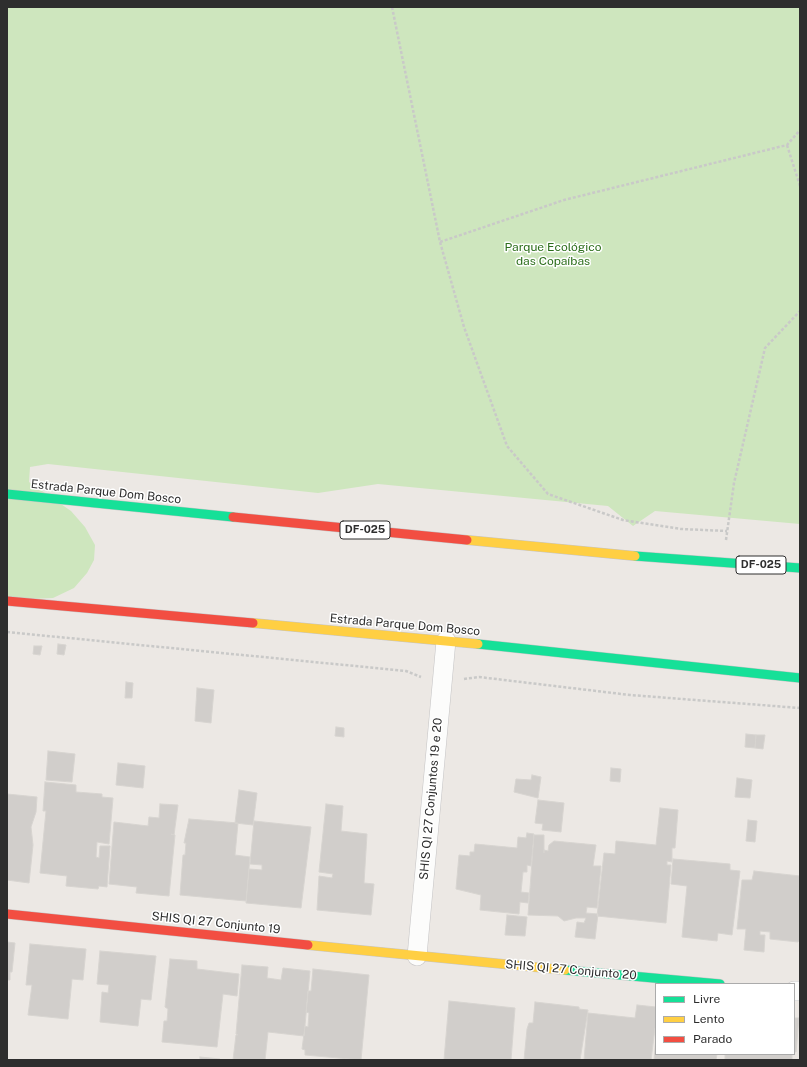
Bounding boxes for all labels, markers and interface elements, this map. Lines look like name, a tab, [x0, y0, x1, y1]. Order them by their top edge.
park label: Parque Ecológico das Copaíbas	[504, 240, 602, 268]
street label: Estrada Parque Dom Bosco	[30, 477, 182, 507]
road number: DF-025	[340, 521, 390, 539]
road number: DF-025	[736, 556, 786, 574]
street label: Estrada Parque Dom Bosco	[329, 611, 481, 639]
street label: SHIS QI 27 Conjuntos 19 e 20	[417, 717, 445, 881]
street label: SHIS QI 27 Conjunto 19	[151, 909, 281, 937]
street label: SHIS QI 27 Conjunto 20	[505, 957, 637, 983]
legend	[655, 983, 795, 1055]
text: Livre	[693, 992, 720, 1006]
text: Lento	[693, 1012, 724, 1026]
text: Parado	[693, 1032, 732, 1046]

